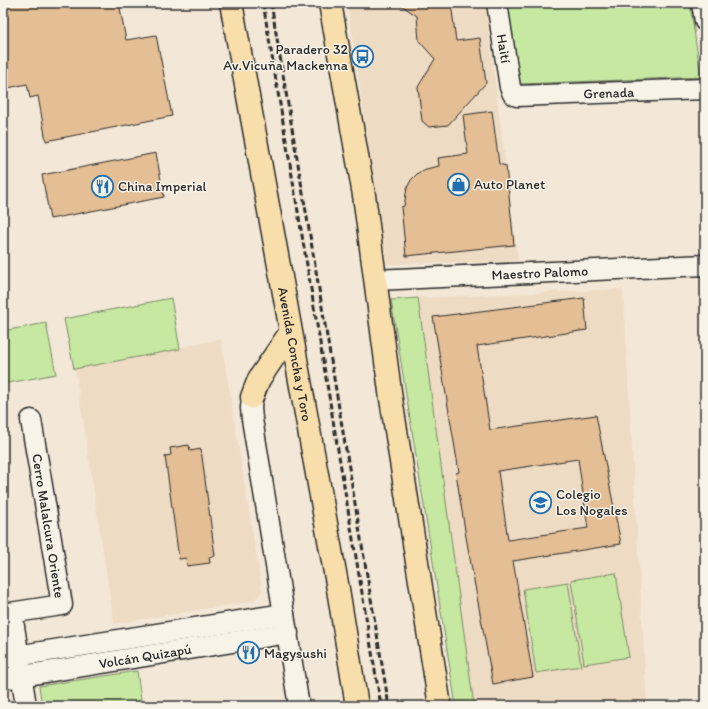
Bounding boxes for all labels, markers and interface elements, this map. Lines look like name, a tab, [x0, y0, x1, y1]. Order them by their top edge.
street label: Haití	[493, 33, 515, 65]
place label: Paradero 32 Av.Vicuña Mackenna	[223, 41, 349, 74]
bus stop icon: Paradero 32 Av.Vicuña Mackenna	[350, 44, 376, 70]
street label: Grenada	[583, 83, 635, 102]
shop icon: Auto Planet	[445, 171, 471, 197]
restaurant icon: China Imperial	[90, 173, 116, 199]
place label: Auto Planet	[474, 176, 545, 193]
place label: China Imperial	[118, 178, 207, 195]
street label: Maestro Palomo	[491, 262, 588, 283]
street label: Avenida Concha y Toro	[275, 286, 316, 423]
street label: Cerro Malalcura Oriente	[28, 453, 68, 600]
place label: Colegio Los Nogales	[556, 486, 627, 519]
school or university icon: Colegio Los Nogales	[528, 489, 554, 515]
street label: Volcán Quizapú	[98, 640, 193, 672]
restaurant icon: Magysushi	[236, 640, 262, 666]
place label: Magysushi	[264, 645, 327, 662]

